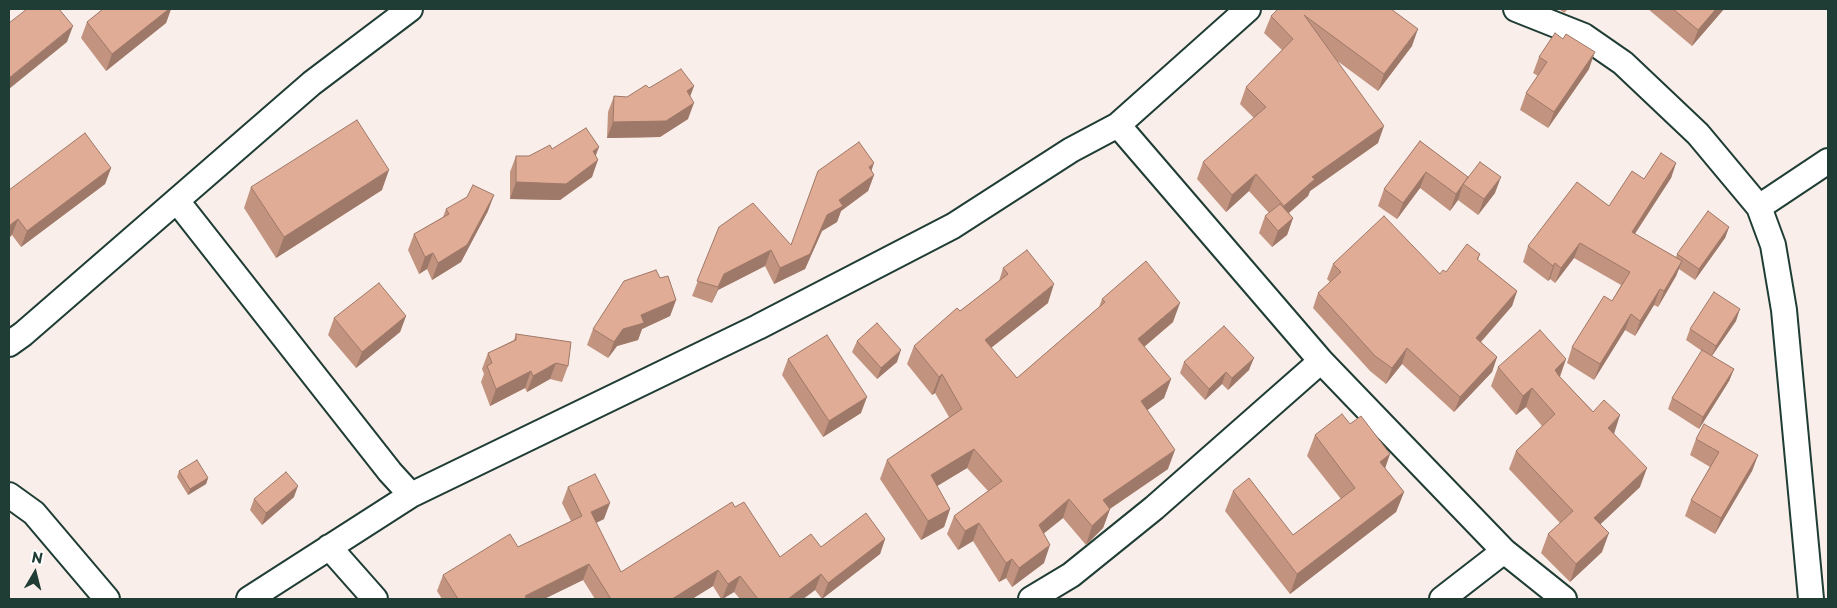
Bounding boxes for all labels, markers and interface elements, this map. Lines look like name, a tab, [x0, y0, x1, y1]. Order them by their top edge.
text: N	[30, 546, 44, 569]
north arrow	[10, 548, 60, 598]

